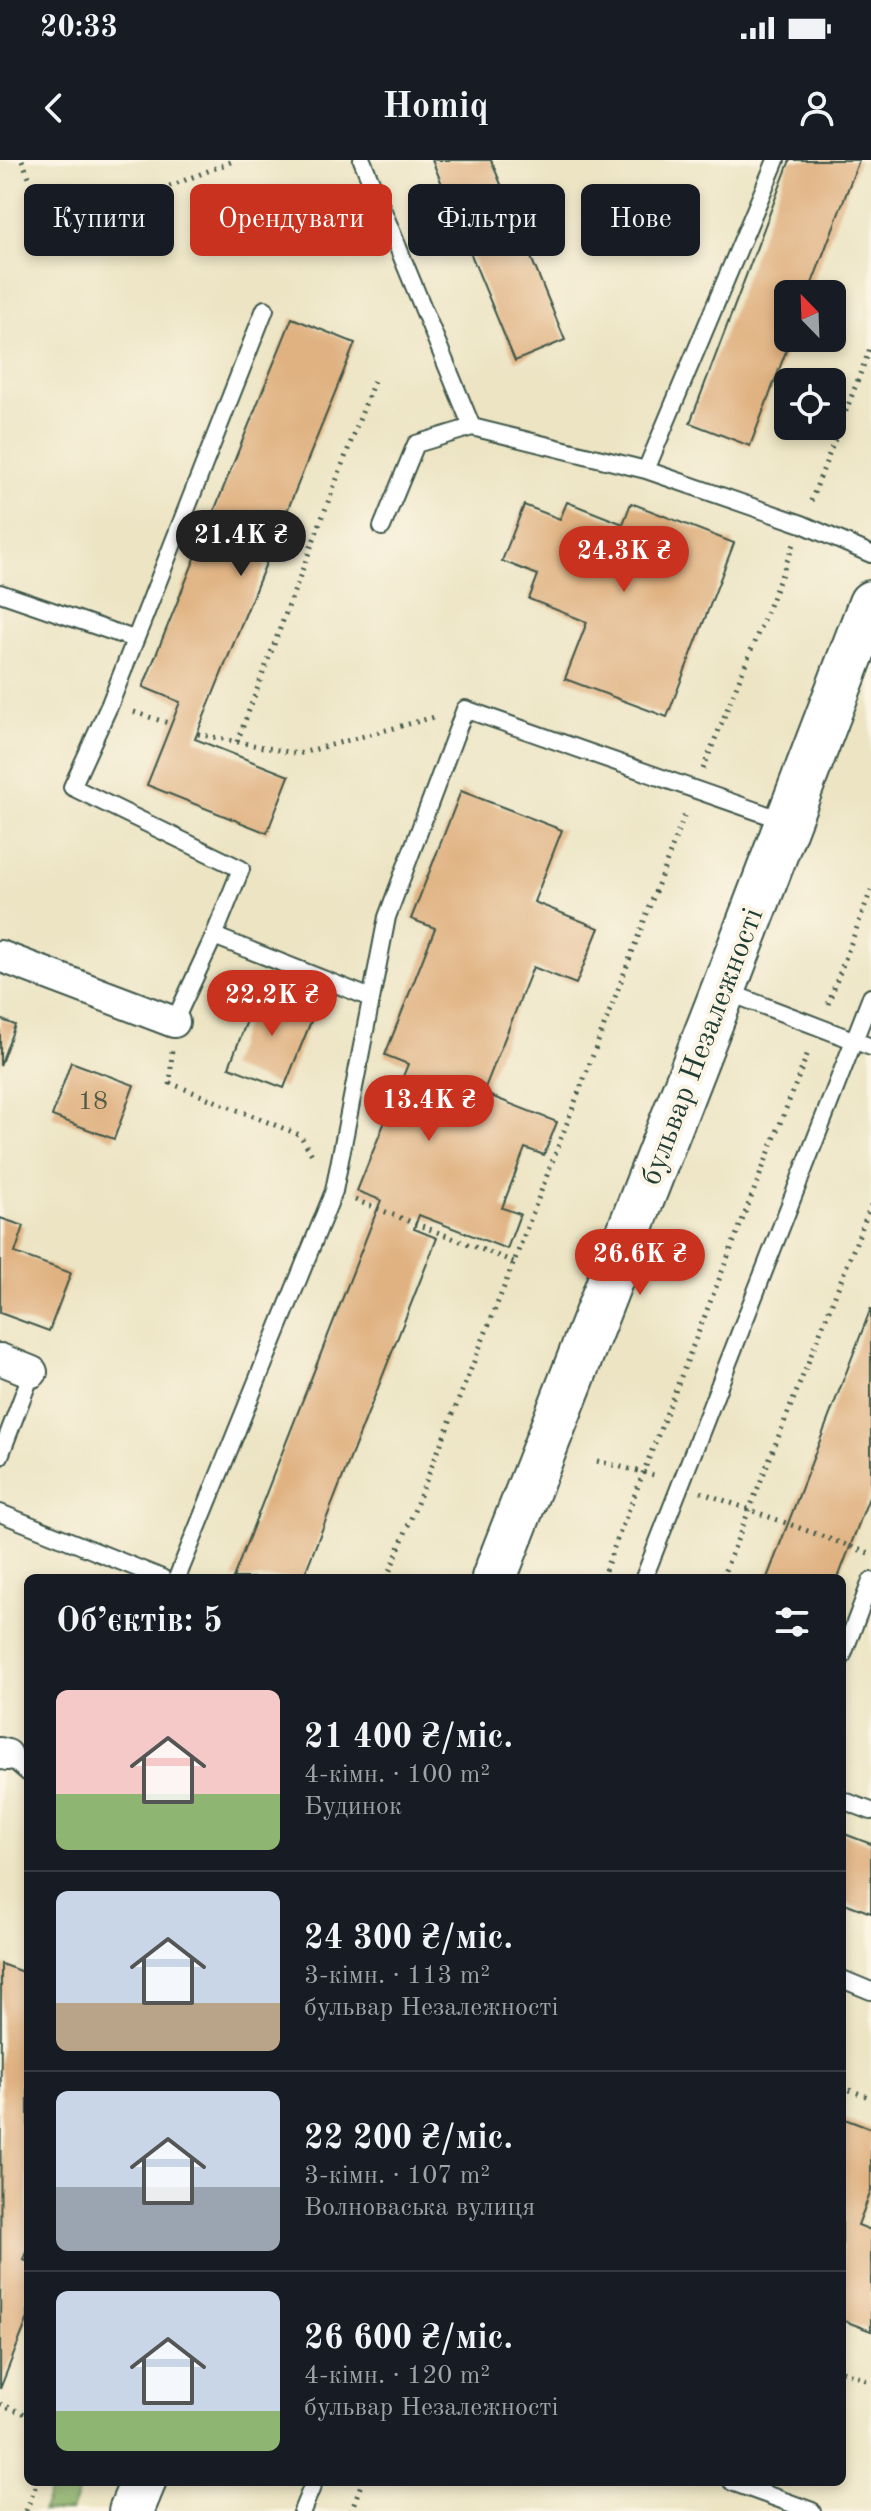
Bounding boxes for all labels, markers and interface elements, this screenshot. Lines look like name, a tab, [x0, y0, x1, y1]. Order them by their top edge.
text: 20:33	[40, 13, 118, 43]
icon: back	[32, 86, 76, 130]
icon: person	[795, 86, 839, 130]
text: Homiq	[382, 90, 489, 126]
chip: Купити	[24, 184, 174, 256]
chip: Орендувати	[190, 184, 392, 256]
chip: Фільтри	[408, 184, 565, 256]
chip: Нове	[581, 184, 700, 256]
north arrow	[774, 280, 846, 352]
map controls	[774, 280, 846, 440]
button: locate	[774, 368, 846, 440]
pin: 21.4K ₴	[167, 510, 315, 578]
text: 21.4K ₴	[194, 523, 288, 549]
pin: 24.3K ₴	[550, 526, 698, 594]
text: 24.3K ₴	[577, 539, 671, 565]
street label: бульвар Незалежності	[636, 904, 770, 1189]
pin: 22.2K ₴	[198, 970, 346, 1038]
text: 22.2K ₴	[225, 983, 319, 1009]
pin: 13.4K ₴	[355, 1075, 503, 1143]
text: 13.4K ₴	[382, 1088, 476, 1114]
house number: 18	[78, 1089, 108, 1115]
pin: 26.6K ₴	[566, 1229, 714, 1297]
text: 26.6K ₴	[593, 1242, 687, 1268]
icon: filters	[770, 1600, 814, 1644]
text: Об’єктів: 5	[56, 1605, 223, 1639]
text: 21 400 ₴/міс.	[304, 1721, 513, 1755]
icon: home	[120, 1722, 216, 1818]
text: 4-кімн. · 100 m²	[304, 1762, 490, 1788]
text: Будинок	[304, 1794, 402, 1820]
text: 24 300 ₴/міс.	[304, 1922, 513, 1956]
icon: home	[120, 1923, 216, 2019]
text: 3-кімн. · 113 m²	[304, 1963, 490, 1989]
text: бульвар Незалежності	[304, 1995, 559, 2021]
text: 22 200 ₴/міс.	[304, 2122, 513, 2156]
icon: home	[120, 2123, 216, 2219]
text: 3-кімн. · 107 m²	[304, 2163, 490, 2189]
text: Волноваська вулиця	[304, 2195, 535, 2221]
text: 26 600 ₴/міс.	[304, 2322, 513, 2356]
icon: home	[120, 2323, 216, 2419]
text: 4-кімн. · 120 m²	[304, 2363, 490, 2389]
text: бульвар Незалежності	[304, 2395, 559, 2421]

